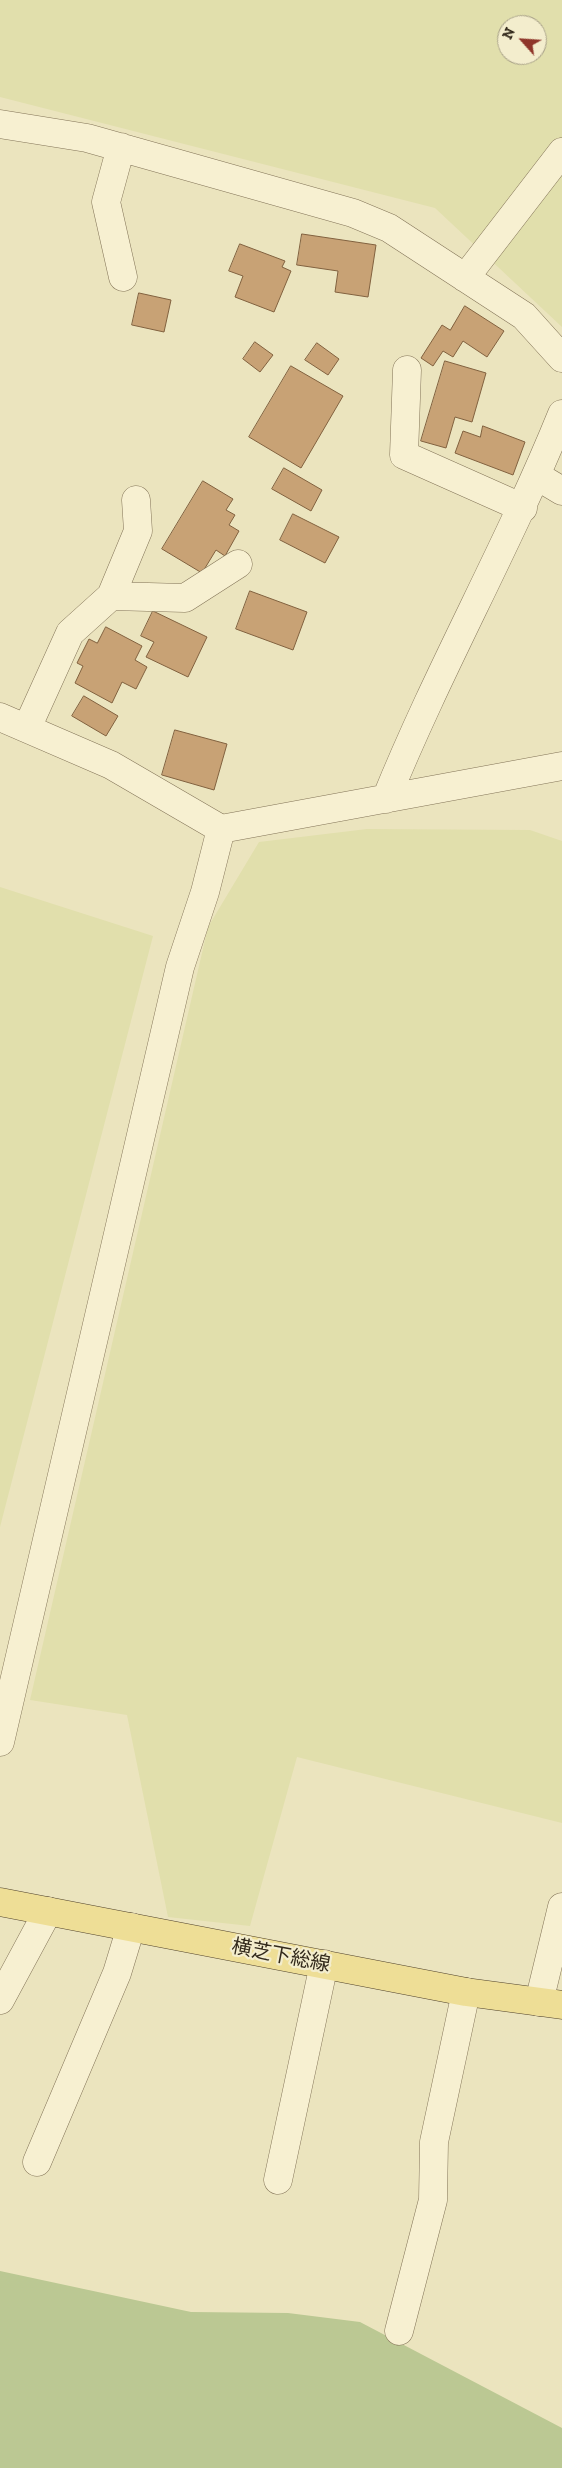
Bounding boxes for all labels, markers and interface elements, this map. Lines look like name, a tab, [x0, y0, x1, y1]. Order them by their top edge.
north arrow	[497, 15, 547, 65]
text: N	[499, 25, 519, 42]
street label: 横芝下総線	[230, 1935, 332, 1977]

